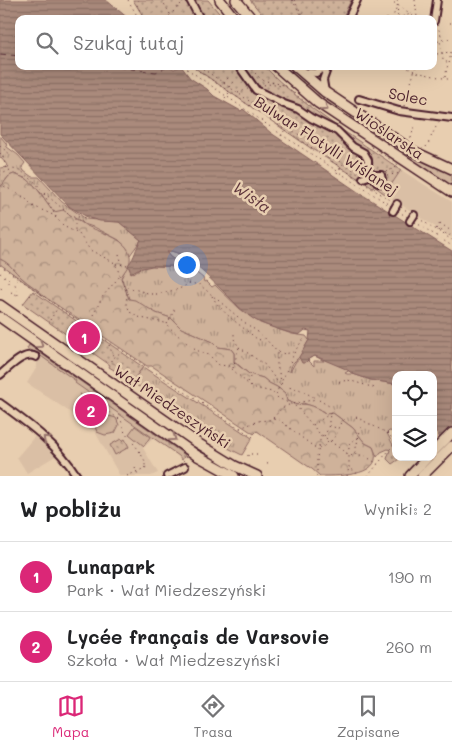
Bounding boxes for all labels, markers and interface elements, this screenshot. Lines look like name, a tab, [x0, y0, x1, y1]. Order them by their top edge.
search box	[15, 15, 437, 70]
icon: search	[33, 29, 61, 57]
text: Szukaj tutaj	[73, 30, 184, 55]
street label: Solec	[387, 82, 430, 110]
street label: Bulwar Flotylli Wiślanej	[251, 91, 402, 199]
one-way arrow	[319, 102, 329, 111]
street label: Wioślarska	[351, 103, 428, 164]
water label: Wisła	[229, 176, 275, 217]
your location	[174, 252, 200, 278]
pin: 1	[68, 318, 100, 356]
one-way arrow	[34, 339, 44, 348]
street label: Wał Miedzeszyński	[110, 360, 235, 453]
map controls	[392, 371, 437, 461]
button: locate	[392, 371, 437, 416]
pin: 2	[75, 391, 107, 429]
button: layers	[392, 416, 437, 461]
one-way arrow	[167, 432, 177, 441]
one-way arrow	[43, 436, 52, 445]
text: W pobliżu	[20, 495, 121, 522]
text: Wyniki: 2	[363, 498, 432, 519]
text: Lunapark	[67, 554, 155, 579]
text: 1	[32, 566, 40, 587]
text: 190 m	[388, 566, 432, 587]
text: Park · Wał Miedzeszyński	[67, 579, 266, 600]
text: Lycée français de Varsovie	[67, 624, 329, 649]
text: 2	[32, 636, 40, 657]
text: 260 m	[386, 636, 432, 657]
text: Szkoła · Wał Miedzeszyński	[67, 649, 281, 670]
tab: Mapa	[52, 692, 89, 741]
tab: Trasa	[194, 692, 233, 741]
tab: Zapisane	[337, 692, 400, 741]

